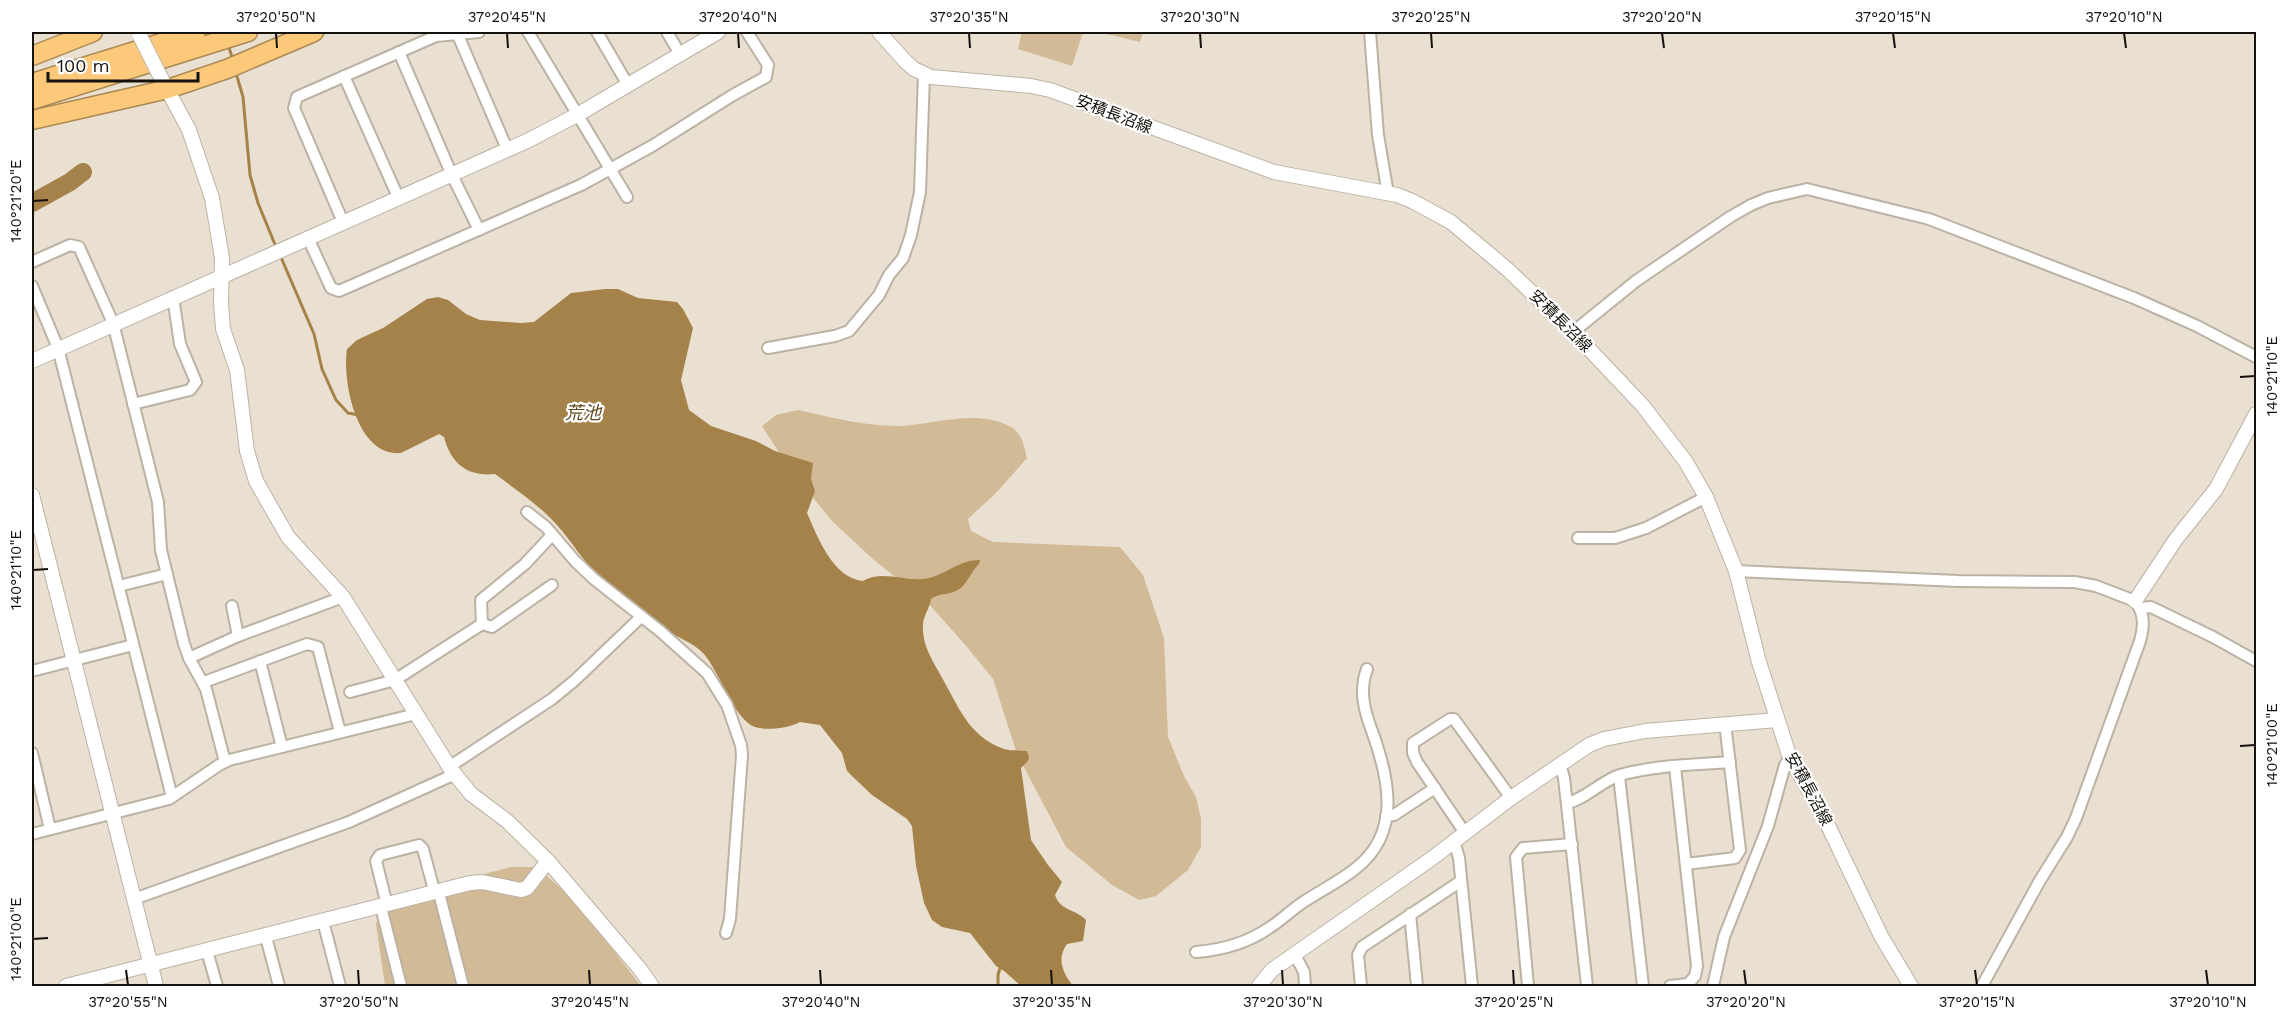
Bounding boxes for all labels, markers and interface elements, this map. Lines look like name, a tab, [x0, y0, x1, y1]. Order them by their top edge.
text: 37°20'50"N	[236, 8, 316, 26]
text: 37°20'45"N	[468, 8, 546, 26]
text: 37°20'40"N	[698, 8, 778, 26]
text: 37°20'35"N	[929, 8, 1009, 26]
text: 37°20'30"N	[1160, 8, 1240, 26]
text: 37°20'25"N	[1391, 8, 1471, 26]
text: 37°20'20"N	[1622, 8, 1702, 26]
text: 37°20'15"N	[1855, 8, 1931, 26]
text: 37°20'10"N	[2085, 8, 2163, 26]
scale bar	[48, 45, 198, 83]
text: 100 m	[57, 55, 110, 76]
street label: 安積長沼線	[1073, 91, 1155, 137]
text: 140°21'20"E	[7, 159, 25, 243]
street label: 安積長沼線	[1526, 286, 1596, 356]
text: 140°21'10"E	[2263, 336, 2281, 416]
water label: 荒池	[565, 402, 603, 423]
text: 140°21'10"E	[7, 530, 25, 610]
text: 140°21'00"E	[2263, 703, 2281, 787]
street label: 安積長沼線	[1782, 749, 1836, 829]
text: 140°21'00"E	[7, 897, 25, 981]
text: 37°20'55"N	[88, 993, 168, 1011]
text: 37°20'50"N	[319, 993, 399, 1011]
text: 37°20'45"N	[551, 993, 629, 1011]
text: 37°20'40"N	[781, 993, 861, 1011]
text: 37°20'35"N	[1012, 993, 1092, 1011]
text: 37°20'30"N	[1243, 993, 1323, 1011]
text: 37°20'25"N	[1474, 993, 1554, 1011]
text: 37°20'20"N	[1706, 993, 1786, 1011]
text: 37°20'15"N	[1939, 993, 2015, 1011]
text: 37°20'10"N	[2169, 993, 2247, 1011]

